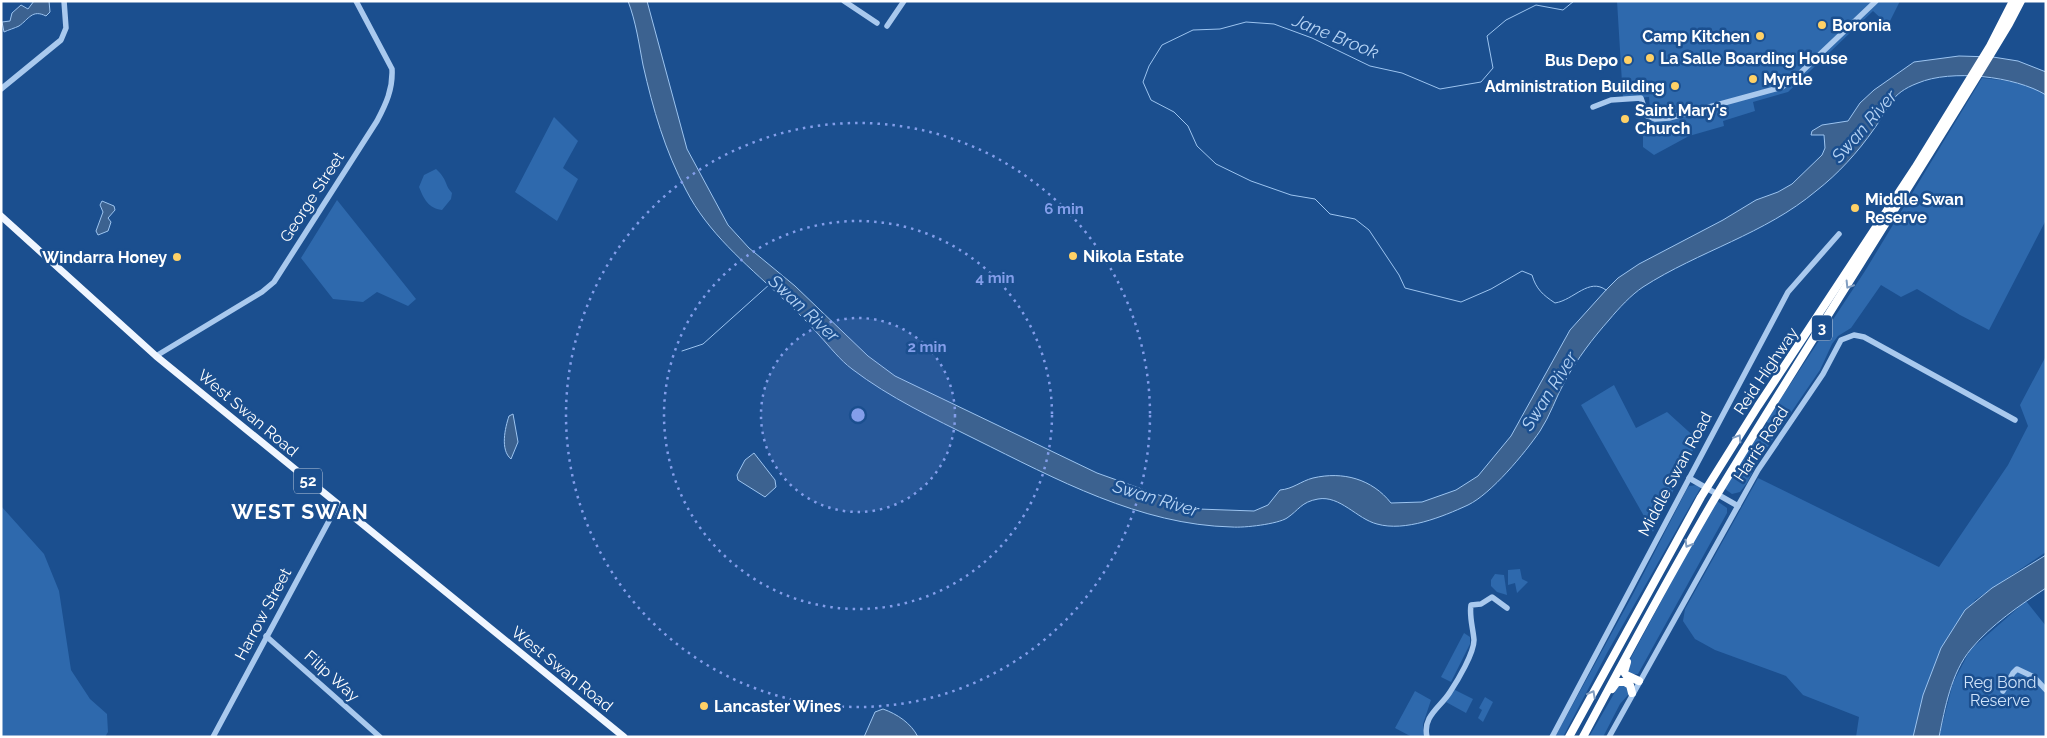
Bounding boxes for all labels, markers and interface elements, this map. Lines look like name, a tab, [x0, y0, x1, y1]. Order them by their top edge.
water label: Jane Brook	[1289, 9, 1382, 63]
place label: Boronia	[1832, 16, 1891, 35]
marker: Boronia	[1816, 19, 1828, 31]
place label: Camp Kitchen	[1642, 27, 1750, 46]
marker: Camp Kitchen	[1754, 30, 1766, 42]
place label: La Salle Boarding House	[1660, 49, 1848, 68]
place label: Bus Depo	[1545, 51, 1618, 70]
marker: La Salle Boarding House	[1644, 52, 1656, 64]
marker: Bus Depo	[1622, 54, 1634, 66]
place label: Myrtle	[1763, 70, 1813, 89]
marker: Myrtle	[1747, 73, 1759, 85]
place label: Administration Building	[1485, 77, 1665, 96]
marker: Administration Building	[1669, 80, 1681, 92]
water label: Swan River	[1826, 85, 1902, 167]
place label: Saint Mary's Church	[1635, 101, 1727, 138]
marker: Saint Mary's Church	[1619, 113, 1631, 125]
street label: George Street	[276, 148, 348, 246]
place label: Middle Swan Reserve	[1865, 190, 1964, 227]
text: 6 min	[1044, 200, 1084, 218]
marker: Middle Swan Reserve	[1849, 202, 1861, 214]
place label: Nikola Estate	[1083, 247, 1184, 266]
place label: Windarra Honey	[42, 248, 167, 267]
marker: Nikola Estate	[1067, 250, 1079, 262]
marker: Windarra Honey	[171, 251, 183, 263]
water label: Swan River	[764, 269, 844, 346]
text: 4 min	[975, 269, 1015, 287]
one-way arrow	[1846, 279, 1856, 288]
road number: 3	[1812, 316, 1832, 340]
street label: Reid Highway	[1730, 323, 1802, 418]
text: 2 min	[908, 338, 946, 356]
water label: Swan River	[1516, 347, 1582, 435]
street label: West Swan Road	[194, 366, 302, 460]
street label: Harris Road	[1730, 403, 1792, 485]
centre of rings	[849, 406, 867, 424]
street label: Middle Swan Road	[1634, 409, 1716, 539]
one-way arrow	[1731, 435, 1741, 444]
road number: 52	[294, 468, 322, 494]
water label: Swan River	[1110, 475, 1202, 521]
district label: WEST SWAN	[231, 499, 369, 524]
one-way arrow	[1685, 538, 1695, 547]
street label: Harrow Street	[231, 564, 296, 663]
street label: West Swan Road	[507, 622, 617, 716]
street label: Filip Way	[301, 646, 364, 706]
park label: Reg Bond Reserve	[1963, 673, 2037, 710]
one-way arrow	[1586, 690, 1596, 699]
place label: Lancaster Wines	[714, 697, 841, 716]
marker: Lancaster Wines	[698, 700, 710, 712]

